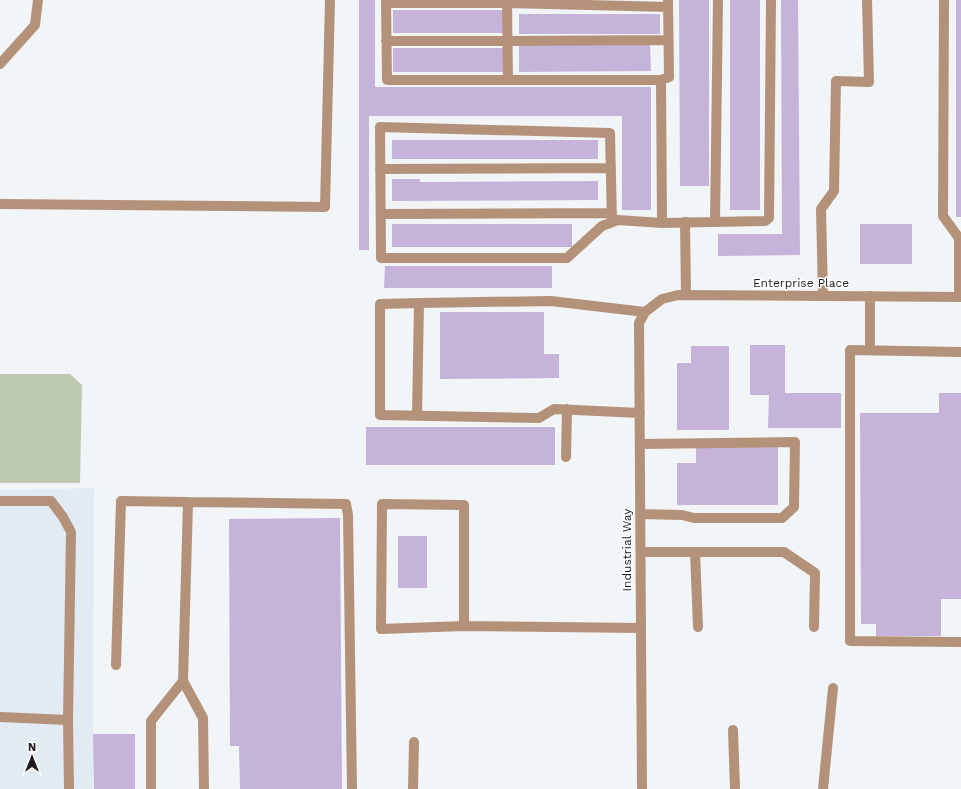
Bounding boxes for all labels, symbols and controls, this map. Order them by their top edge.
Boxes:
street label: Enterprise Place [753,276,849,290]
street label: Industrial Way [620,508,634,591]
north arrow [12,737,52,777]
text: N [28,741,36,754]

